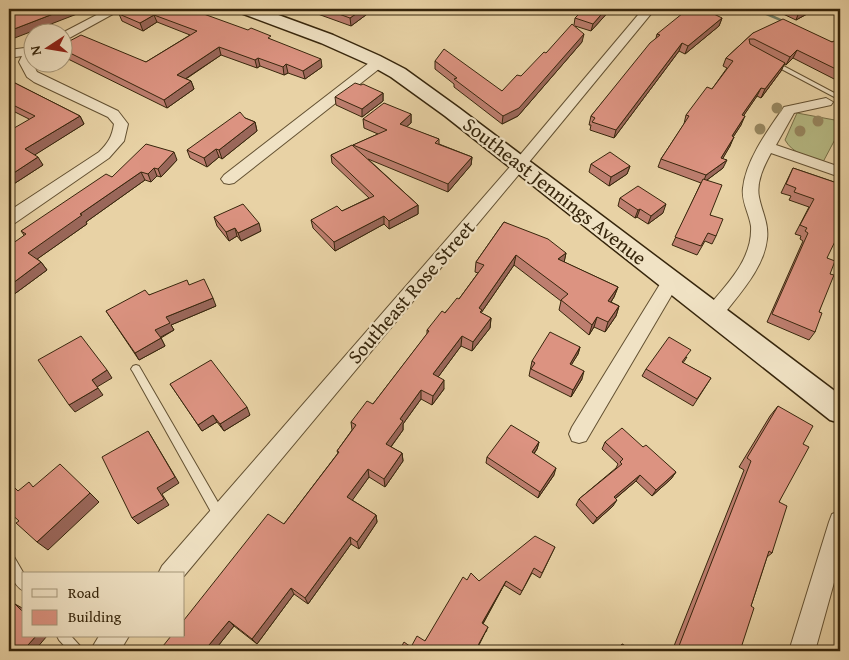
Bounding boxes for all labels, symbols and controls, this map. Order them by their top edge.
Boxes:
north arrow [22,22,72,72]
text: N [24,43,46,57]
street label: Southeast Jennings Avenue [457,110,653,272]
street label: Southeast Rose Street [340,214,481,370]
legend [22,572,185,638]
text: Road [68,582,99,603]
text: Building [68,606,122,627]

